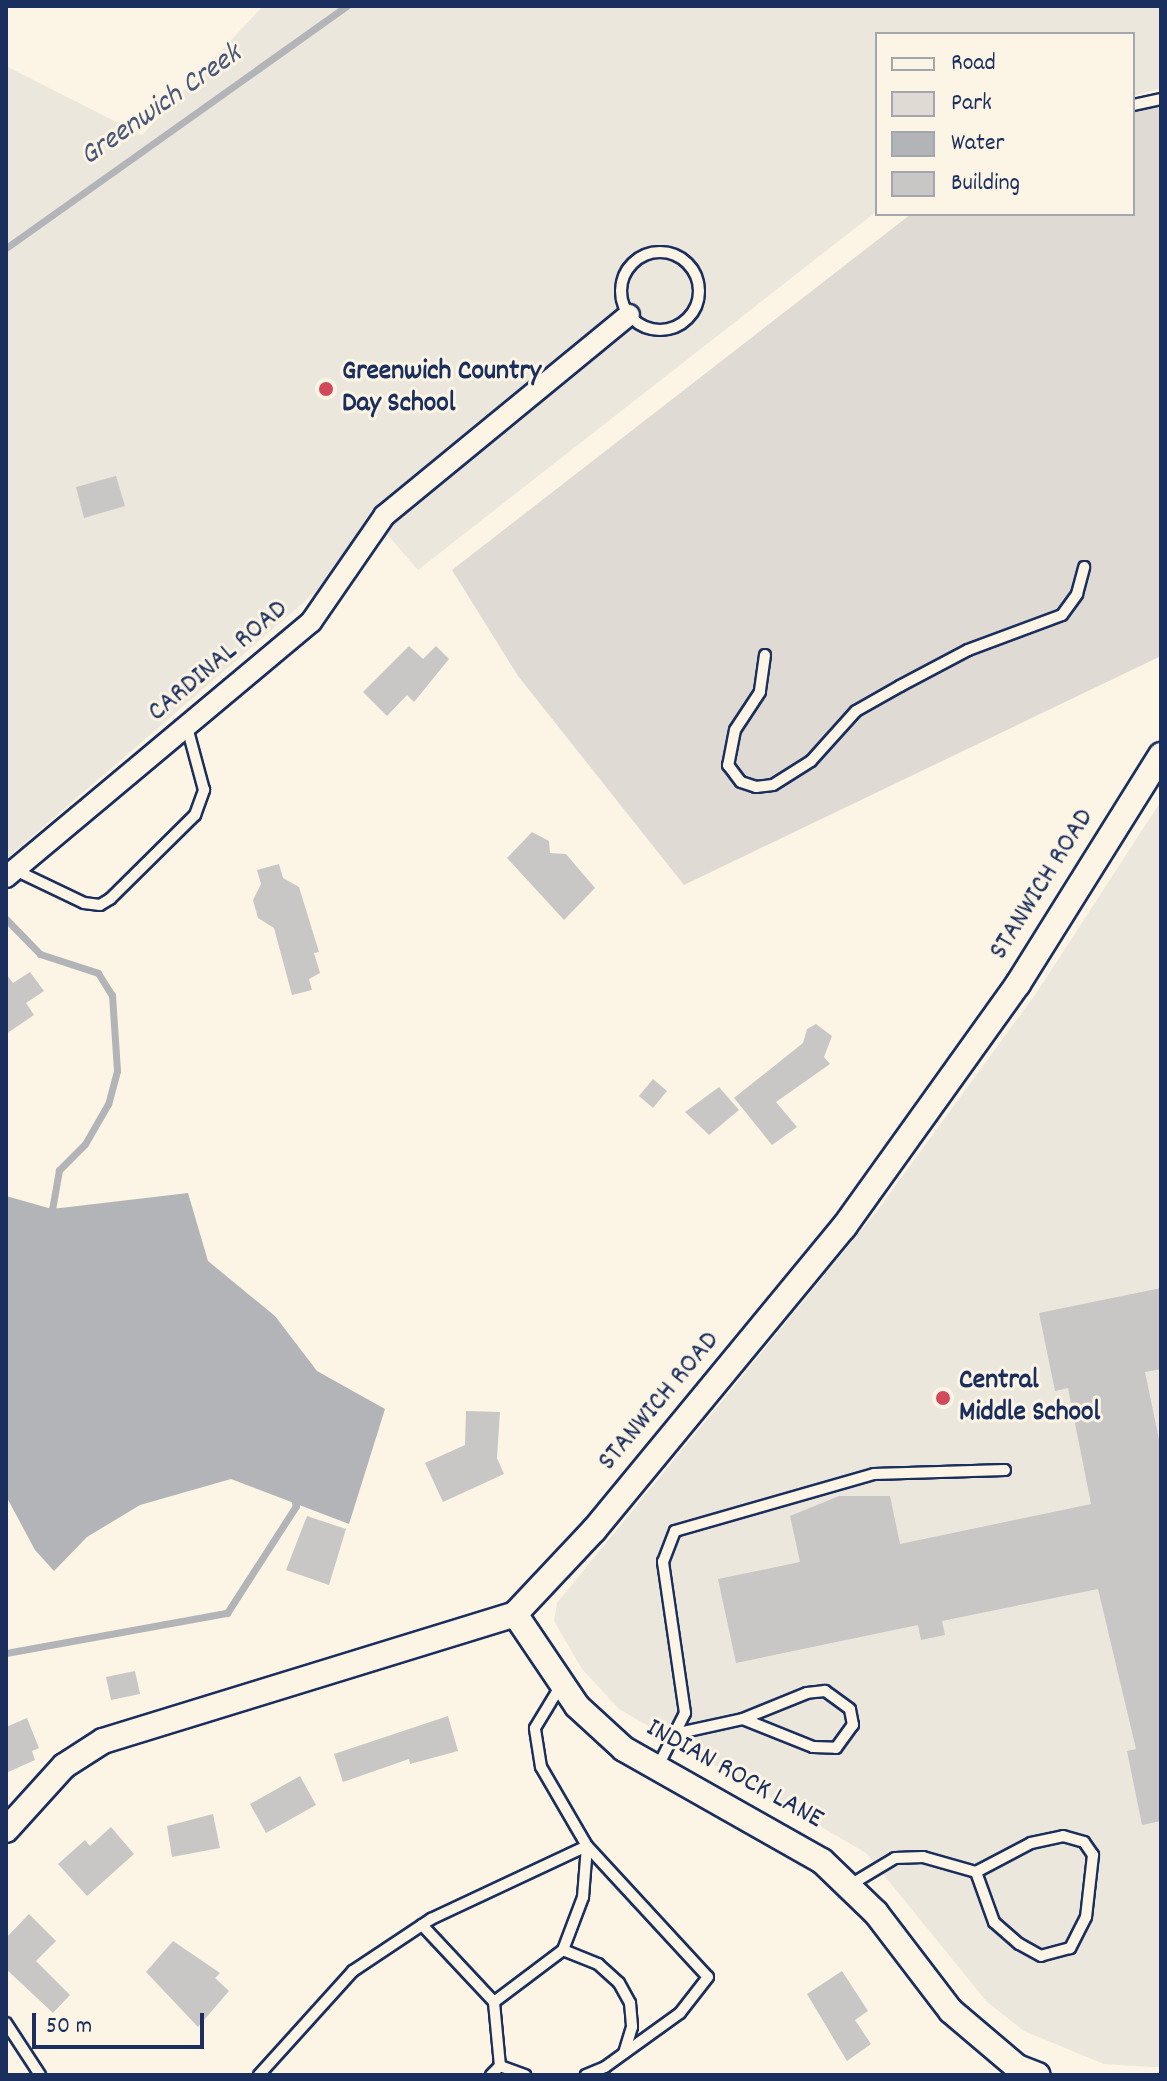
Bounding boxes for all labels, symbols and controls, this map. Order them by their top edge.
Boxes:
legend [875,32,1135,216]
water label: Greenwich Creek [74,38,250,176]
text: Road [951,47,996,81]
text: Park [951,87,992,121]
text: Water [951,127,1004,161]
text: Building [951,167,1020,201]
place label: Greenwich Country Day School [342,356,541,422]
marker: Greenwich Country Day School [317,380,335,398]
street label: CARDINAL ROAD [142,594,296,730]
street label: STANWICH ROAD [983,803,1103,967]
street label: STANWICH ROAD [592,1326,728,1478]
place label: Central Middle School [959,1365,1100,1431]
marker: Central Middle School [934,1389,952,1407]
street label: INDIAN ROCK LANE [640,1712,828,1838]
scale bar [36,1997,208,2047]
text: 50 m [46,2010,92,2044]

